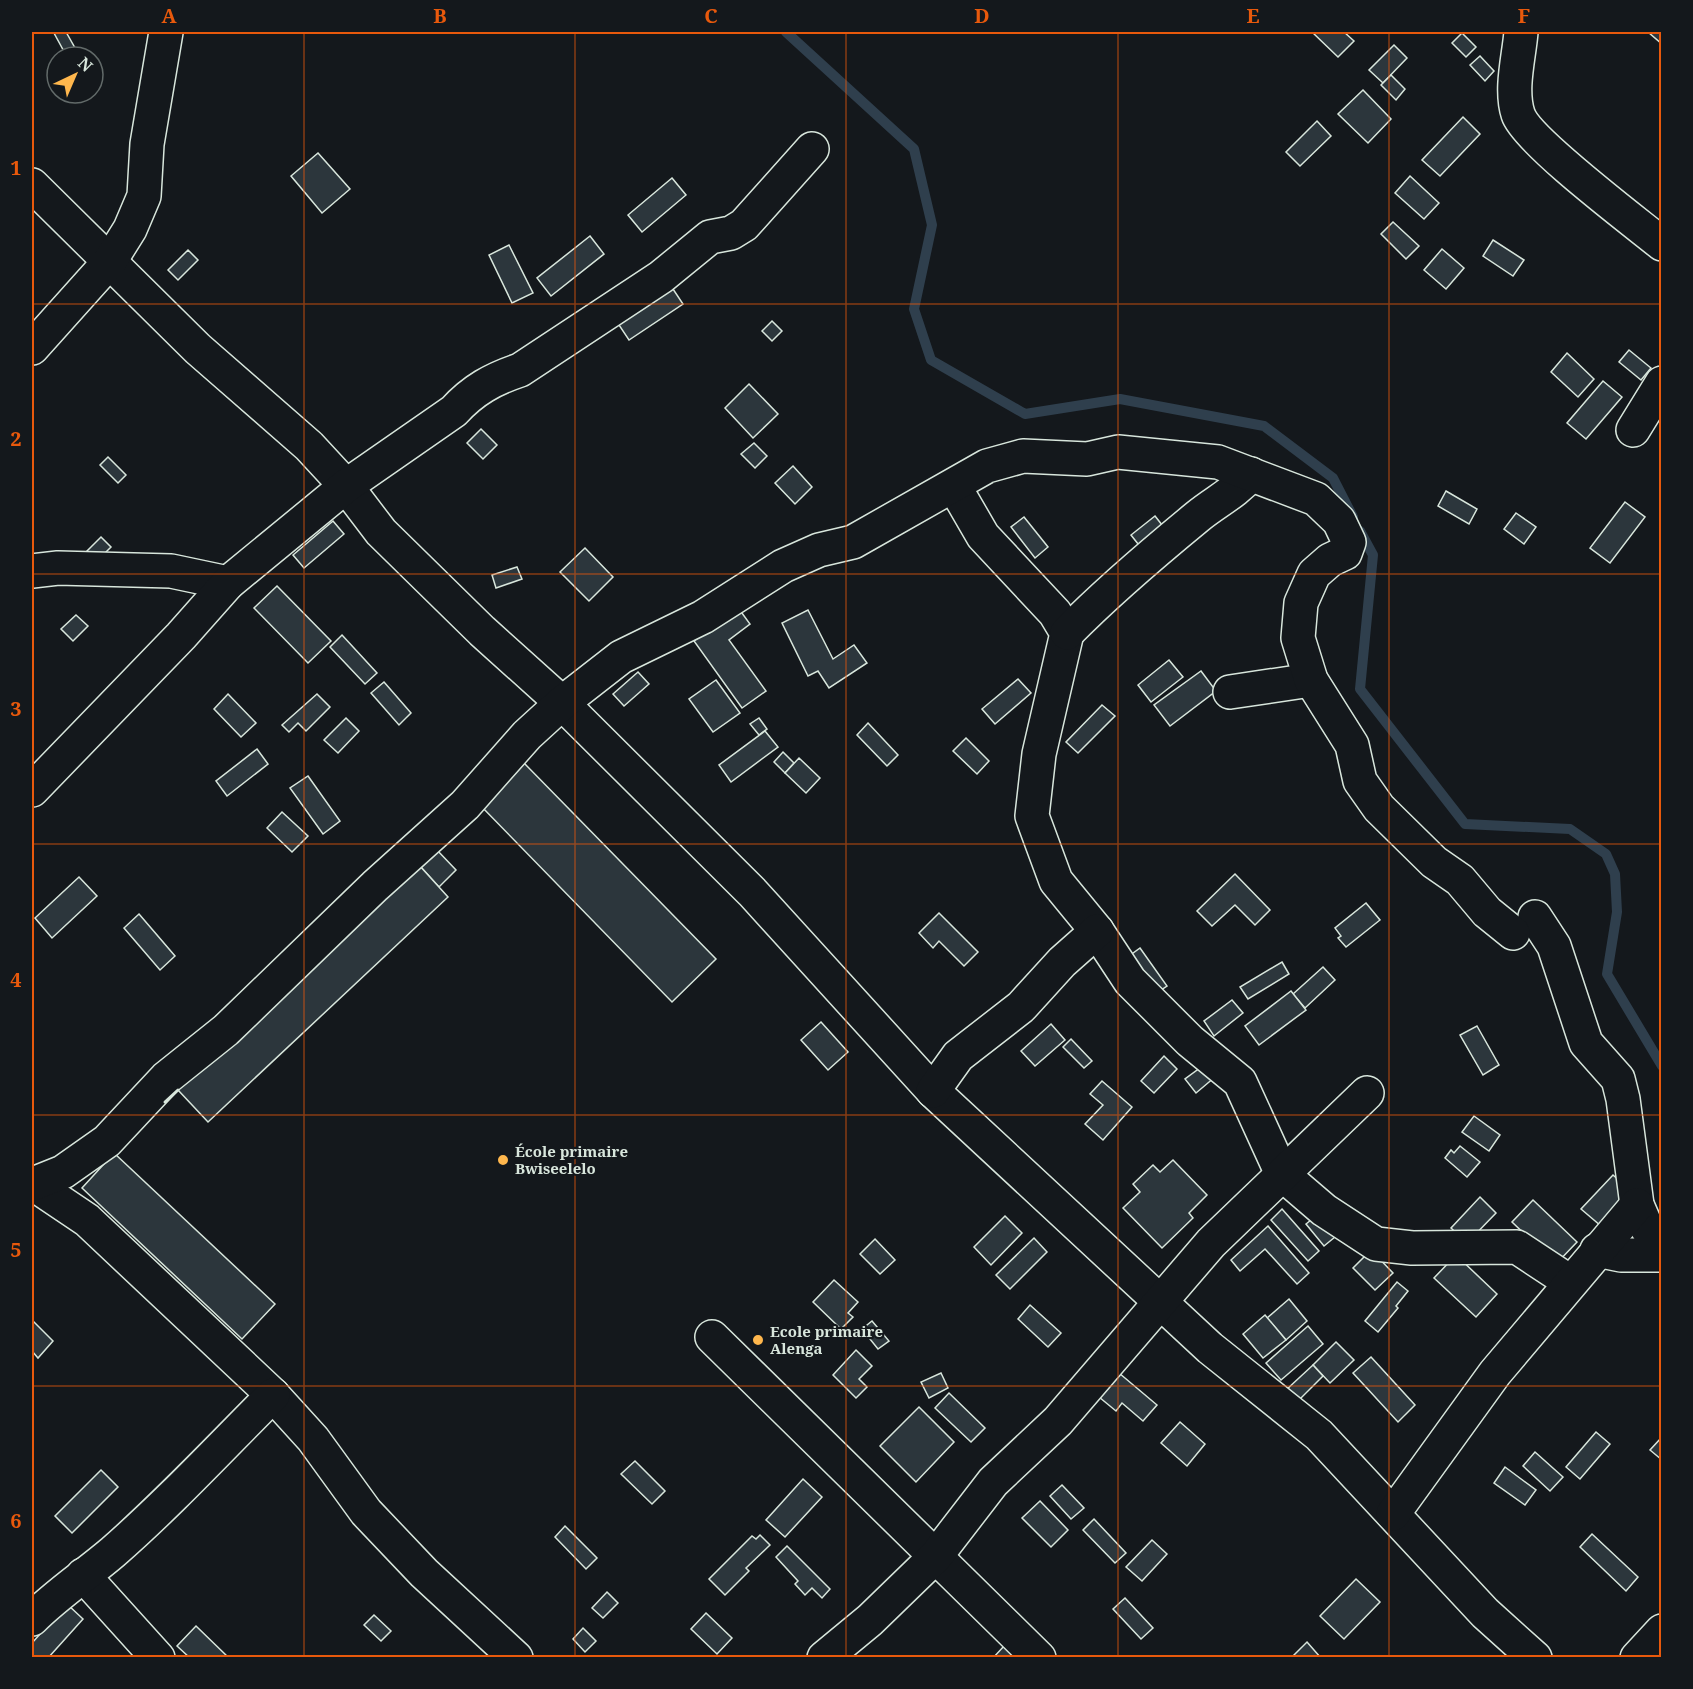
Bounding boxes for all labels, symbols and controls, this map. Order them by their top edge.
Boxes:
text: A [161,2,177,29]
text: B [433,2,447,29]
text: C [704,2,718,29]
text: D [974,2,990,29]
text: E [1246,2,1260,29]
text: F [1518,2,1530,29]
north arrow [45,45,105,105]
text: N [73,52,98,77]
text: 1 [10,154,22,181]
text: 2 [10,425,22,452]
text: 3 [10,695,22,722]
text: 4 [10,966,22,993]
place label: École primaire Bwiseelelo [515,1141,628,1178]
marker: École primaire Bwiseelelo [496,1153,510,1167]
text: 5 [10,1236,22,1263]
place label: Ecole primaire Alenga [770,1321,883,1358]
marker: Ecole primaire Alenga [751,1333,765,1347]
text: 6 [10,1507,22,1534]

